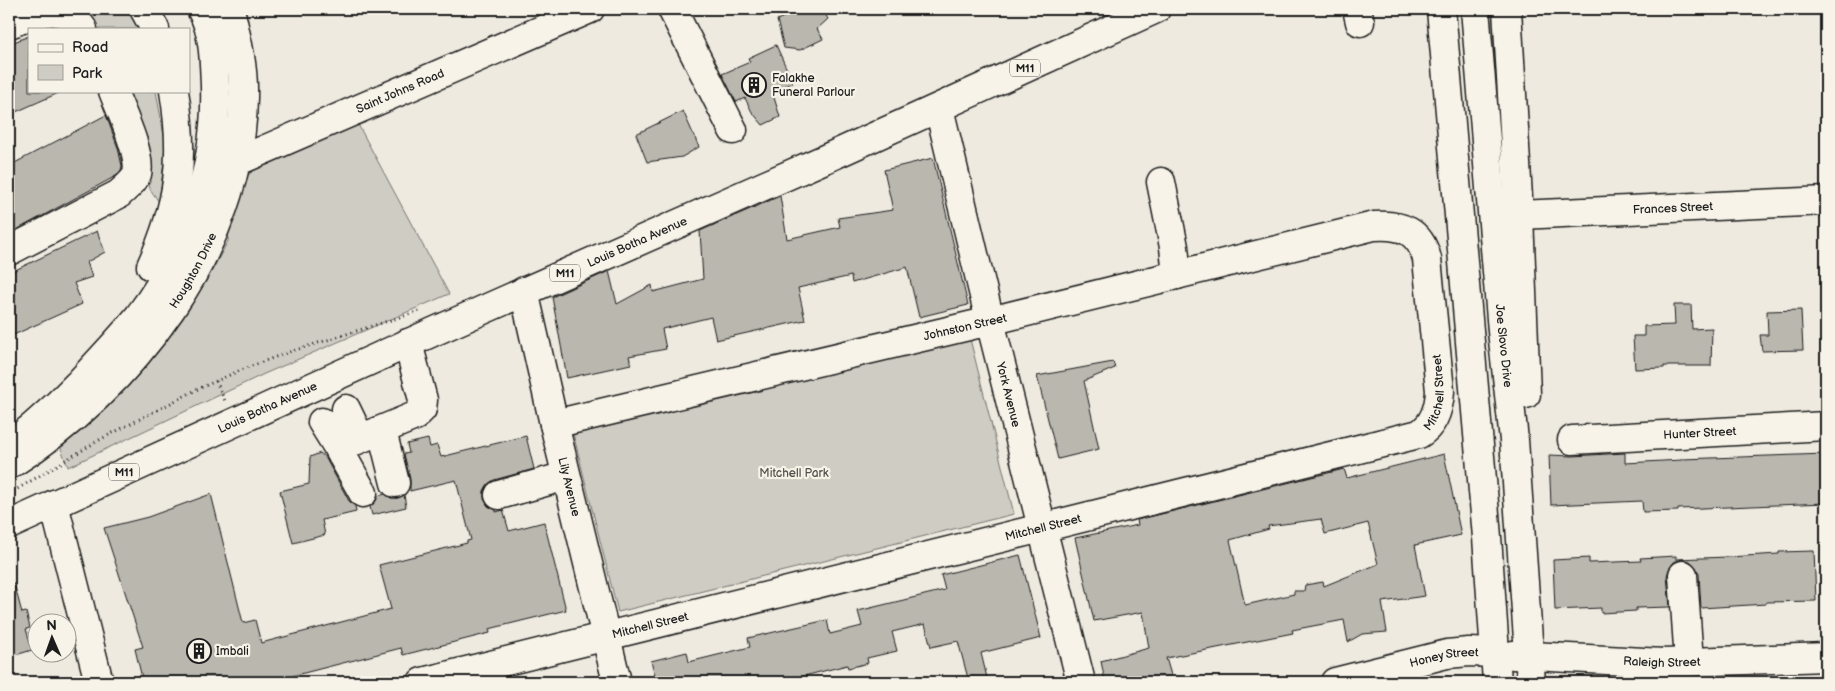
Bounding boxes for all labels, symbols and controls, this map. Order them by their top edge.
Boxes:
legend [28,28,190,92]
text: Road [72,38,108,57]
road number: M11 [1010,59,1040,76]
text: Park [72,64,103,83]
street label: Saint Johns Road [354,66,447,117]
place label: Falakhe Funeral Parlour [772,71,856,100]
building icon: Falakhe Funeral Parlour [741,72,767,98]
street label: Frances Street [1632,199,1714,218]
street label: Louis Botha Avenue [585,214,690,271]
street label: Houghton Drive [167,231,220,311]
road number: M11 [550,264,580,282]
street label: Joe Slovo Drive [1492,304,1515,388]
street label: Johnston Street [922,311,1009,344]
street label: Mitchell Street [1421,353,1448,434]
street label: York Avenue [992,360,1024,429]
street label: Louis Botha Avenue [216,379,320,437]
street label: Hunter Street [1663,424,1737,443]
street label: Lily Avenue [554,456,583,518]
road number: M11 [109,464,139,481]
park label: Mitchell Park [759,466,829,481]
street label: Mitchell Street [1004,511,1083,545]
street label: Mitchell Street [610,609,690,642]
north arrow [28,614,78,664]
text: N [46,617,57,634]
building icon: Imbali [186,638,212,664]
place label: Imbali [216,644,249,659]
street label: Honey Street [1408,645,1479,671]
street label: Raleigh Street [1623,654,1701,671]

